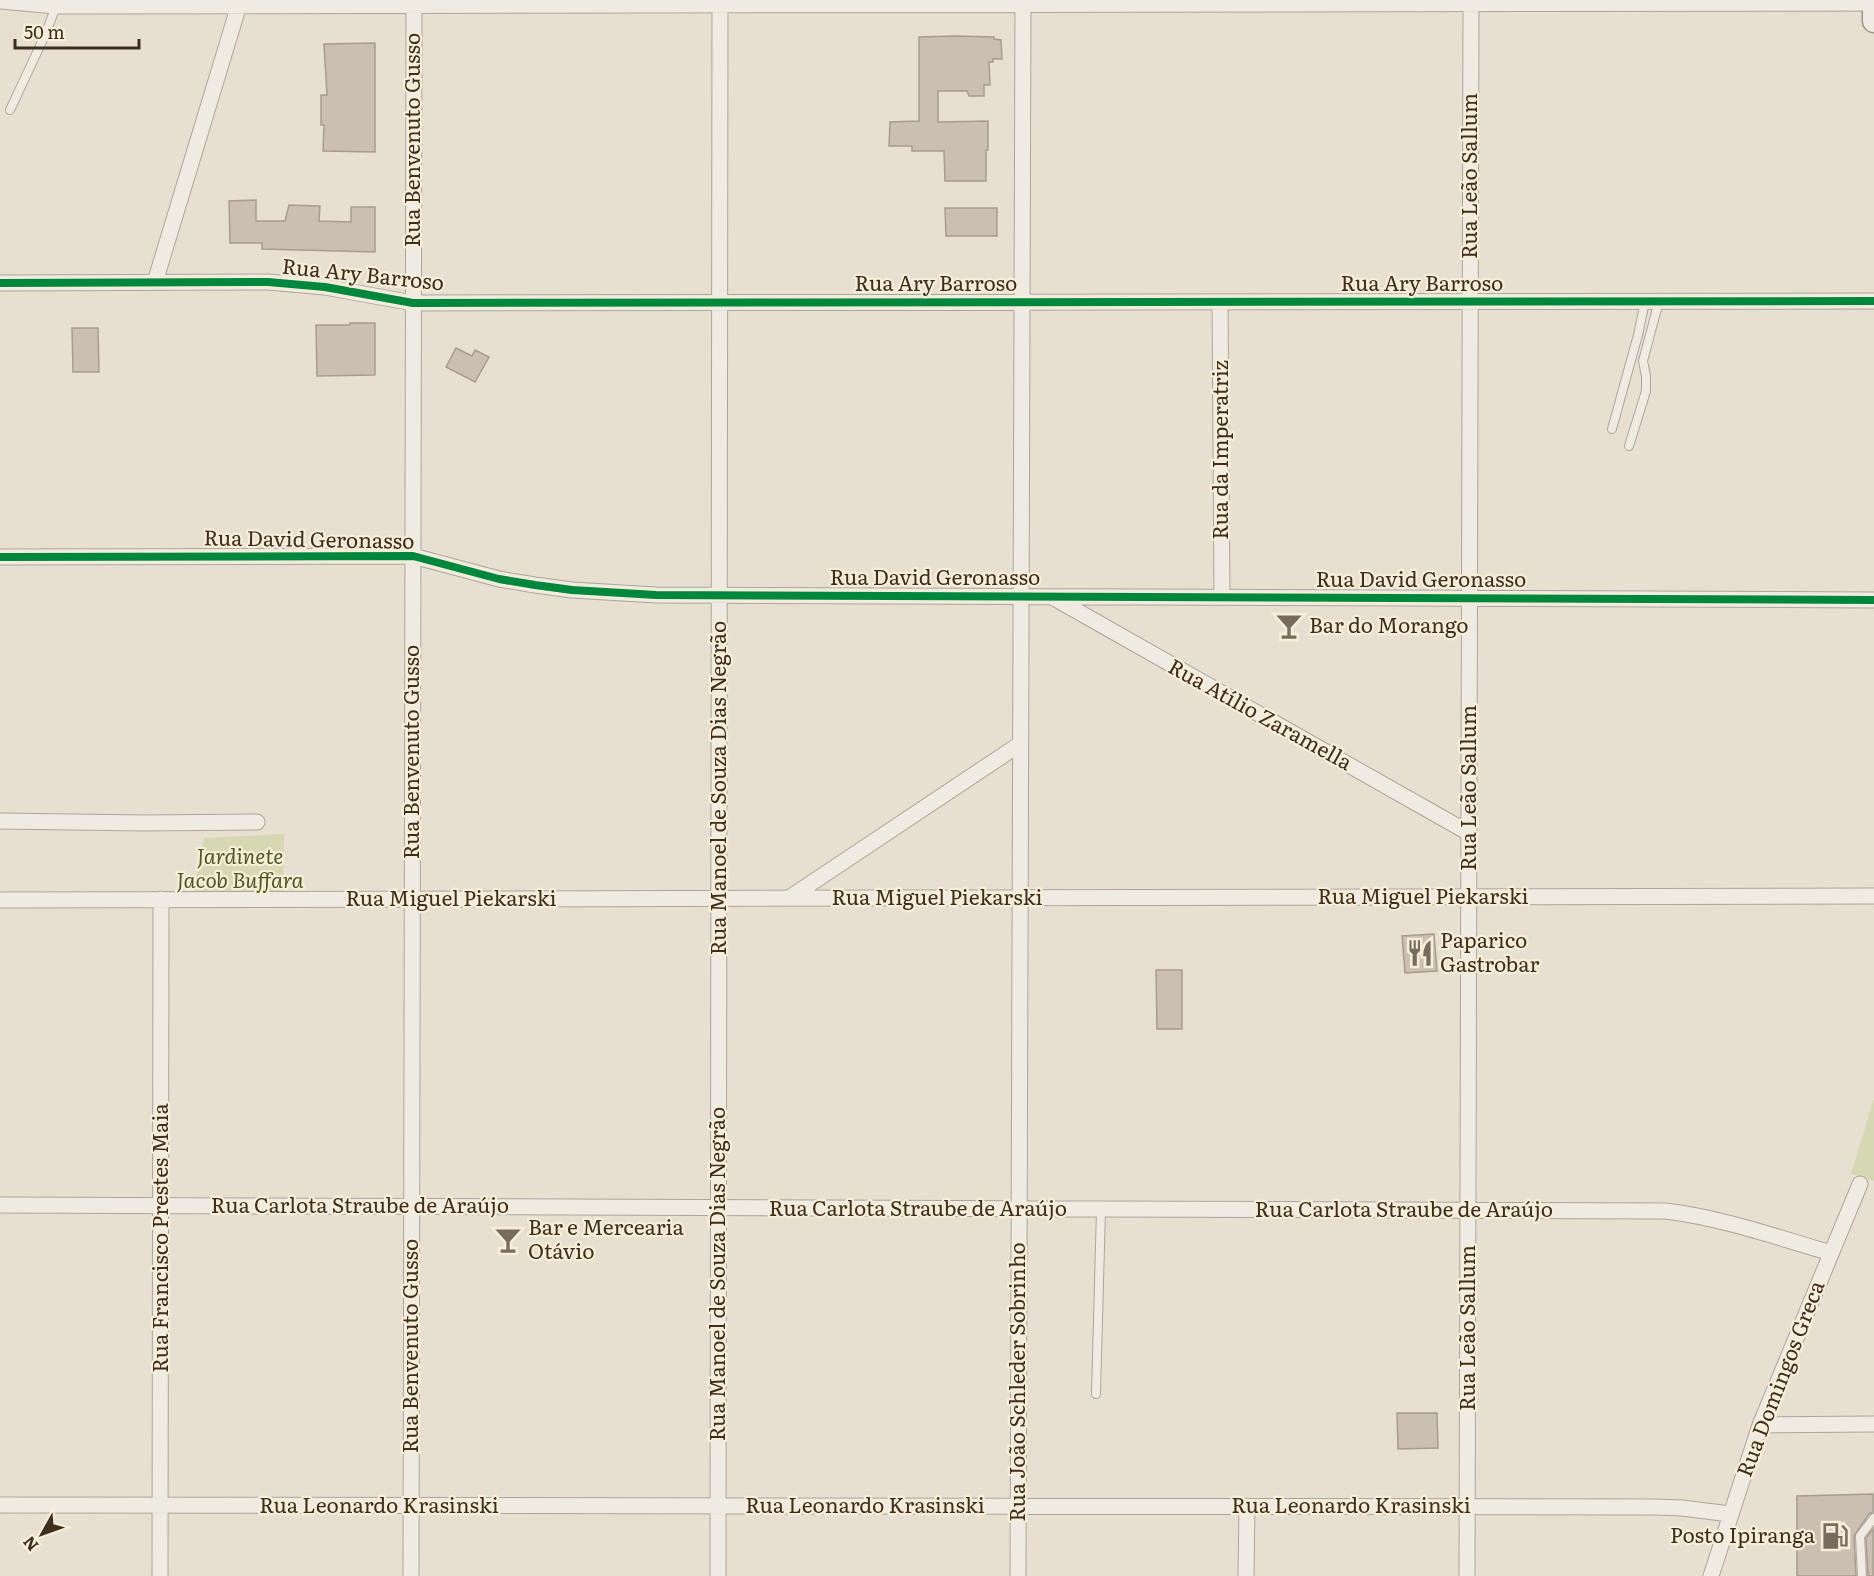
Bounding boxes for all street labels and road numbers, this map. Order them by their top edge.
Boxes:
street label: Rua Benvenuto Gusso [395,33,426,247]
street label: Rua Leão Sallum [1452,93,1483,259]
street label: Rua Ary Barroso [281,249,446,296]
street label: Rua Ary Barroso [855,266,1017,297]
street label: Rua Ary Barroso [1341,266,1503,297]
street label: Rua da Imperatriz [1203,360,1234,540]
street label: Rua David Geronasso [203,520,415,555]
street label: Rua David Geronasso [830,560,1040,591]
street label: Rua David Geronasso [1316,562,1526,593]
street label: Rua Manoel de Souza Dias Negrão [701,621,732,955]
street label: Rua Benvenuto Gusso [394,645,425,859]
street label: Rua Atílio Zaramella [1164,649,1359,777]
street label: Rua Leão Sallum [1451,705,1482,871]
street label: Rua Miguel Piekarski [1317,879,1529,910]
street label: Rua Miguel Piekarski [831,880,1043,911]
street label: Rua Miguel Piekarski [345,881,557,912]
street label: Rua Francisco Prestes Maia [143,1103,174,1373]
street label: Rua Manoel de Souza Dias Negrão [700,1107,731,1441]
street label: Rua Carlota Straube de Araújo [211,1188,509,1219]
street label: Rua Carlota Straube de Araújo [769,1191,1067,1222]
street label: Rua Carlota Straube de Araújo [1255,1192,1553,1223]
street label: Rua Benvenuto Gusso [393,1239,424,1453]
street label: Rua João Schleder Sobrinho [1000,1242,1031,1522]
street label: Rua Leão Sallum [1450,1245,1481,1411]
street label: Rua Domingos Greca [1727,1275,1831,1481]
street label: Rua Leonardo Krasinski [259,1488,499,1519]
street label: Rua Leonardo Krasinski [745,1488,985,1519]
street label: Rua Leonardo Krasinski [1231,1488,1471,1519]

